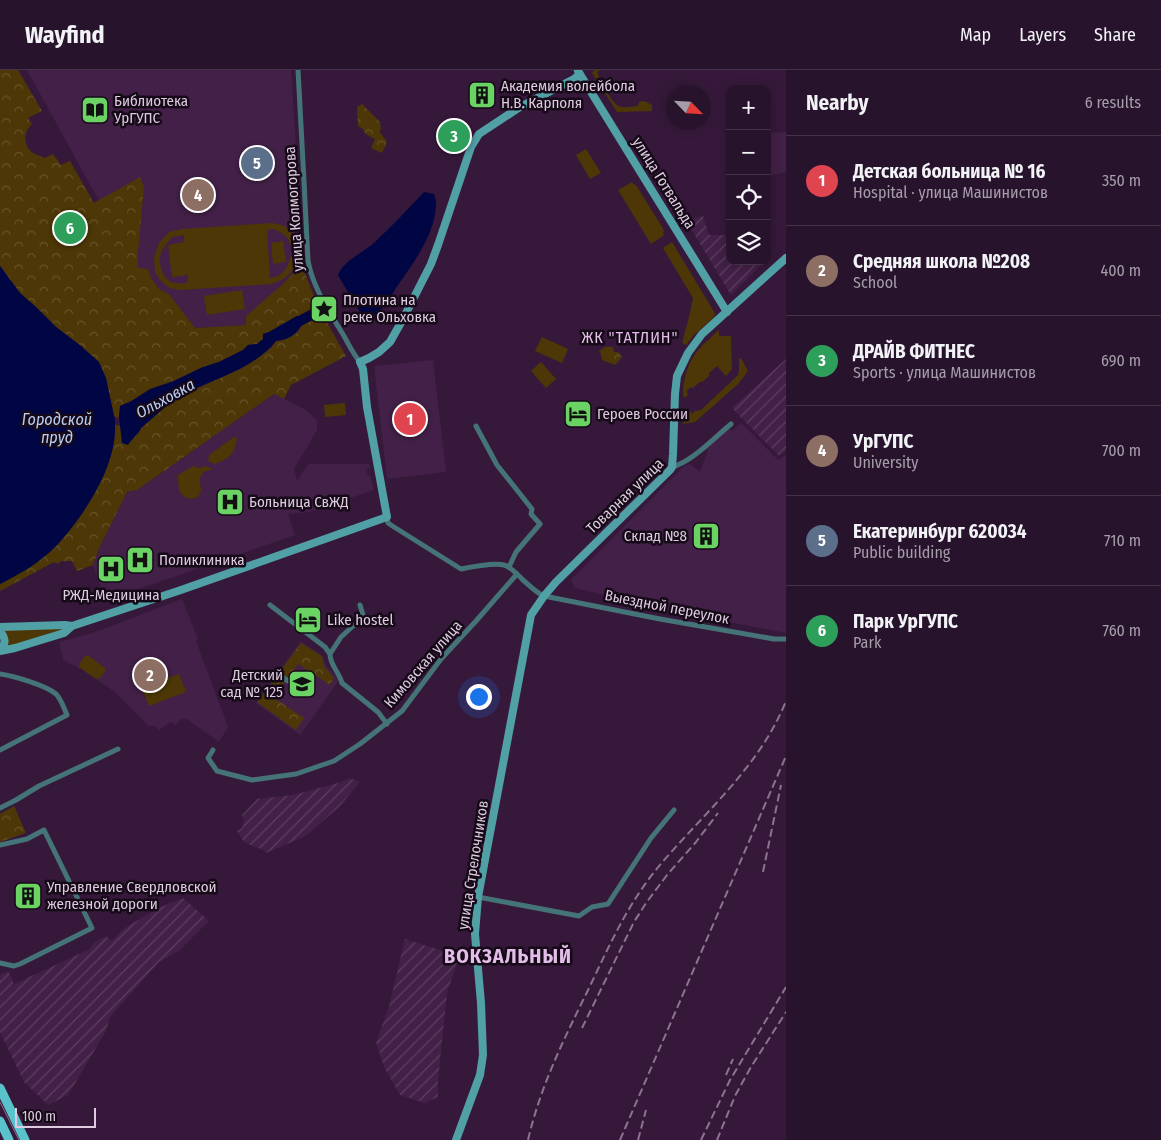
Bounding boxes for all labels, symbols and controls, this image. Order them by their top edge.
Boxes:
text: Wayfind [25,21,105,49]
text: Map [960,24,991,46]
text: Layers [1019,24,1066,46]
text: Share [1094,24,1136,46]
place label: Академия волейбола Н.В. Карполя [501,77,635,112]
building icon: Академия волейбола Н.В. Карполя [467,80,497,110]
north arrow [666,85,711,130]
map controls [726,85,771,265]
button: + [726,85,771,130]
text: Nearby [806,90,868,116]
place label: Библиотека УрГУПС [113,92,188,127]
text: 6 results [1085,93,1141,112]
library icon: Библиотека УрГУПС [80,95,110,125]
pin: 3 [438,117,470,155]
button: − [726,130,771,175]
street label: улица Готвальда [629,134,699,232]
pin: 5 [241,144,273,182]
street label: улица Колмогорова [281,146,307,272]
text: Детская больница № 16 [853,160,1045,183]
text: 1 [819,171,825,190]
text: 350 m [1102,171,1141,190]
button: locate [726,175,771,220]
pin: 4 [182,176,214,214]
text: Hospital · улица Машинистов [853,183,1048,202]
pin: 6 [54,209,86,247]
button: layers [726,220,771,265]
text: Средняя школа №208 [853,250,1030,273]
text: 2 [818,261,826,280]
text: 400 m [1101,261,1141,280]
text: School [853,273,897,292]
place label: Плотина на реке Ольховка [343,291,436,326]
place icon: Плотина на реке Ольховка [309,294,339,324]
district label: ЖК "ТАТЛИН" [581,328,679,347]
text: ДРАЙВ ФИТНЕС [853,340,975,363]
text: 3 [818,351,826,370]
text: 690 m [1101,351,1141,370]
text: Sports · улица Машинистов [853,363,1036,382]
water label: Ольховка [133,375,198,422]
hotel icon: Героев России [563,399,593,429]
pin: 1 [394,400,426,438]
place label: Героев России [597,405,688,423]
water label: Городской пруд [22,410,92,447]
text: УрГУПС [853,430,913,453]
text: 4 [818,441,826,460]
text: 700 m [1102,441,1141,460]
text: University [853,453,918,472]
street label: Товарная улица [583,455,667,537]
hospital icon: Больница СвЖД [215,487,245,517]
place label: Больница СвЖД [249,493,349,511]
text: Екатеринбург 620034 [853,520,1026,543]
building icon: Склад №8 [691,521,721,551]
place label: Склад №8 [624,527,687,545]
text: 5 [818,531,826,550]
text: 710 m [1104,531,1141,550]
text: Public building [853,543,950,562]
hospital icon: Поликлиника [125,545,155,575]
place label: Поликлиника [159,551,245,569]
hospital icon: РЖД-Медицина [96,554,126,584]
place label: РЖД-Медицина [62,586,160,604]
street label: Выездной переулок [603,586,731,628]
hotel icon: Like hostel [293,605,323,635]
text: Парк УрГУПС [853,610,958,633]
place label: Like hostel [327,611,394,629]
street label: Кимовская улица [380,617,466,711]
text: 6 [818,621,826,640]
text: 760 m [1103,621,1141,640]
text: Park [853,633,881,652]
pin: 2 [134,656,166,694]
place label: Детский сад № 125 [220,666,283,701]
school or university icon: Детский сад № 125 [287,669,317,699]
your location [466,684,492,710]
street label: улица Стрелочников [454,799,492,931]
place label: Управление Свердловской железной дороги [46,878,217,913]
building icon: Управление Свердловской железной дороги [13,881,43,911]
district label: ВОКЗАЛЬНЫЙ [444,944,572,968]
scale bar [15,1105,96,1128]
text: 100 m [22,1108,56,1125]

